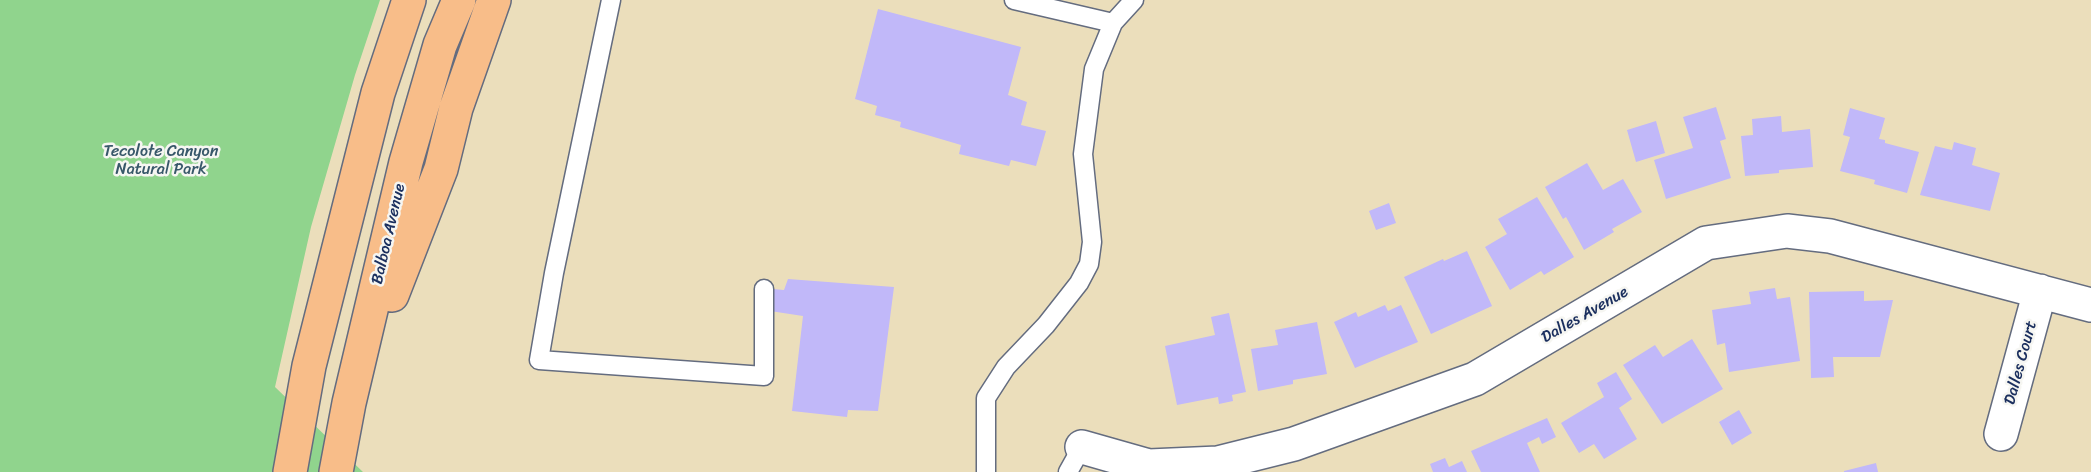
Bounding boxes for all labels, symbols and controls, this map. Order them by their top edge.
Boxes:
park label: Tecolote Canyon Natural Park [104,142,218,180]
street label: Balboa Avenue [368,182,410,286]
street label: Dalles Avenue [1538,283,1632,347]
street label: Dalles Court [2001,319,2041,407]

